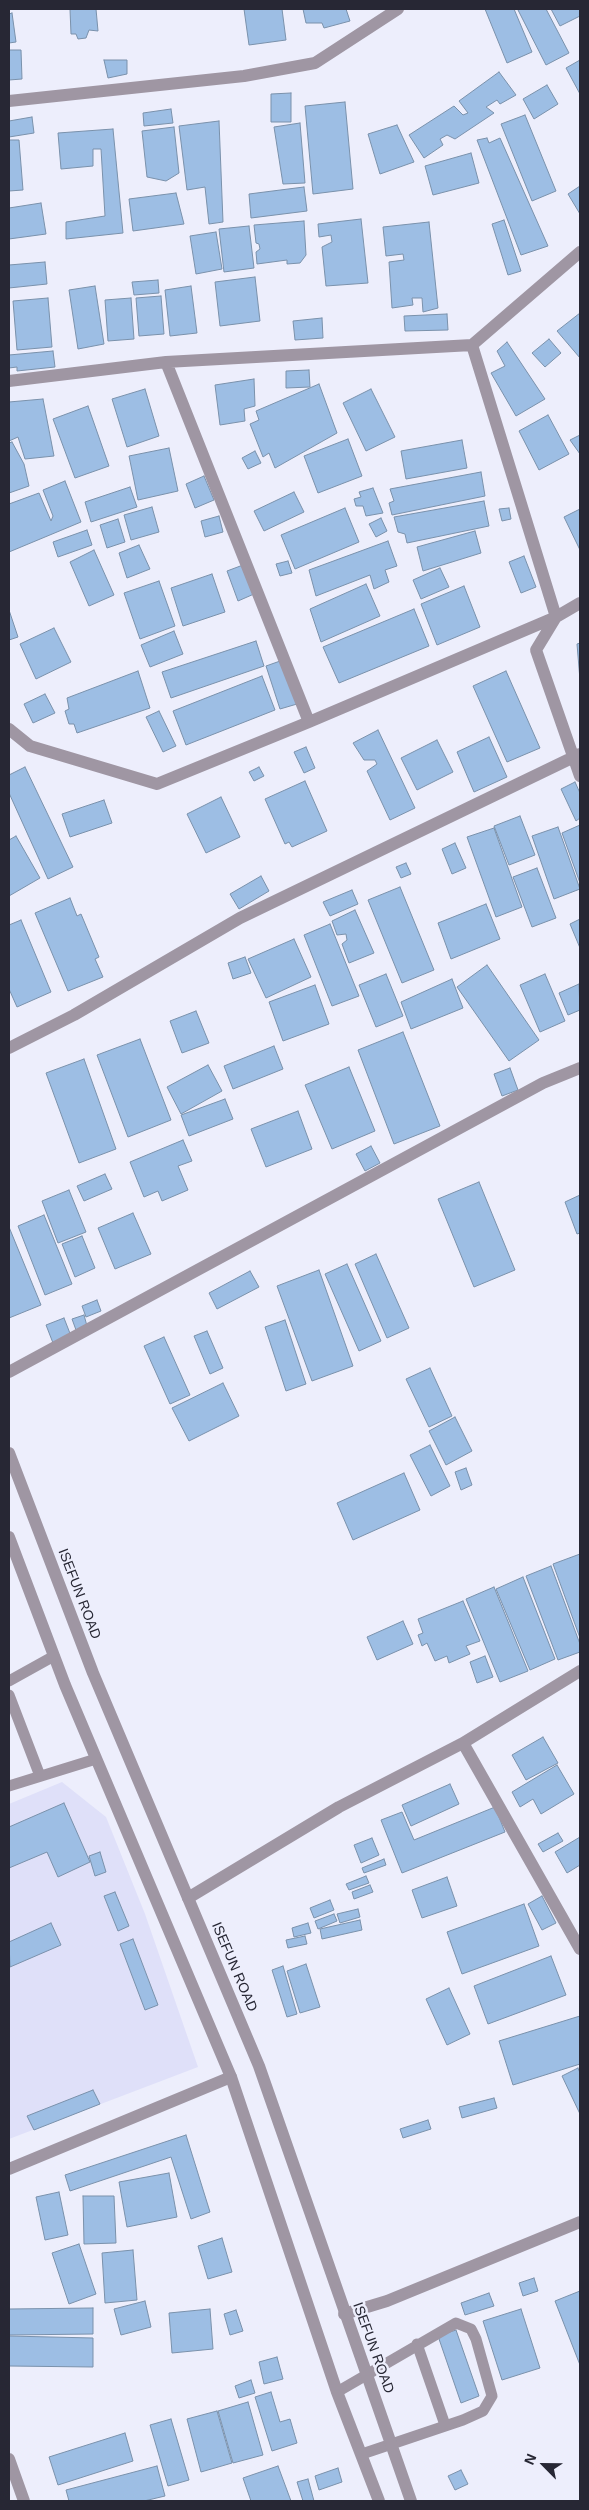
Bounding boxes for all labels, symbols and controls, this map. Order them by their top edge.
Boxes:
street label: ISEFUN ROAD [54,1546,104,1642]
street label: ISEFUN ROAD [208,1920,260,2014]
street label: ISEFUN ROAD [349,2300,397,2396]
north arrow [519,2440,569,2490]
text: N [521,2451,540,2467]

